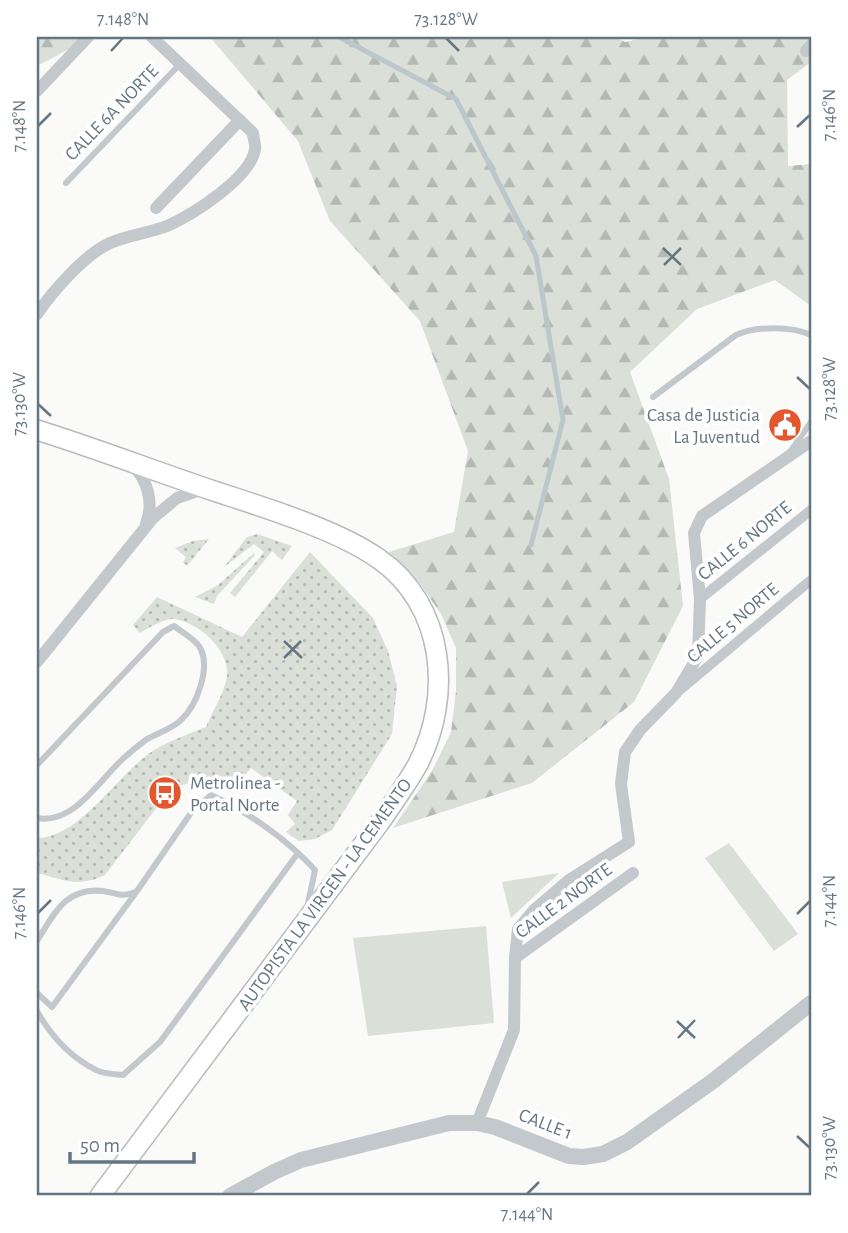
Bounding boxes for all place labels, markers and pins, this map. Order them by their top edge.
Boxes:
place label: Casa de Justicia La Juventud [647,406,760,447]
public building icon: Casa de Justicia La Juventud [766,406,804,444]
bus stop icon: Metrolinea - Portal Norte [146,774,184,812]
place label: Metrolinea - Portal Norte [190,774,281,815]

